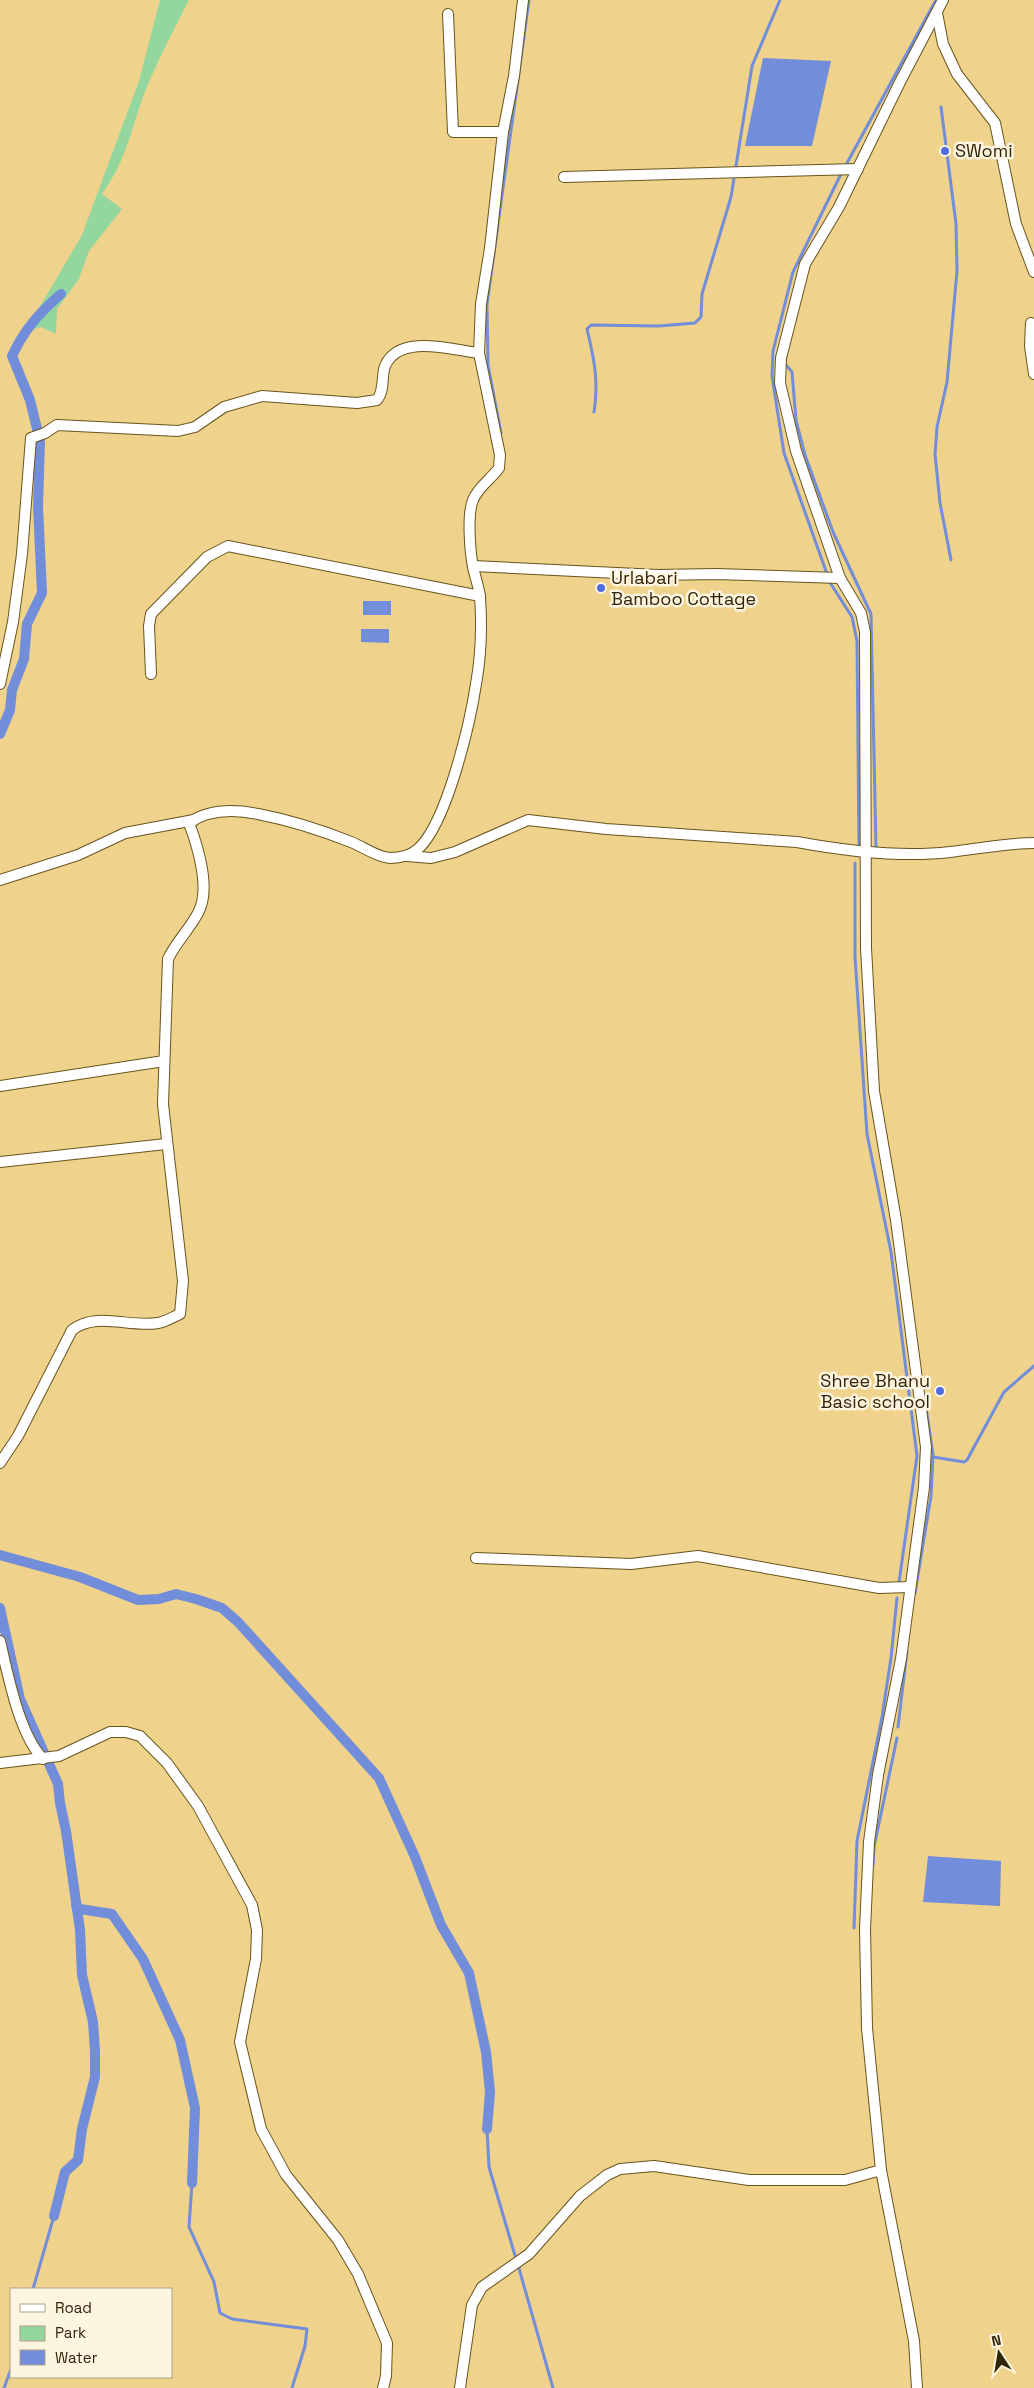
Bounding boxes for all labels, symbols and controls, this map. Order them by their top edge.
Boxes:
place label: SWomi [955,139,1013,162]
marker: SWomi [939,145,951,157]
place label: Urlabari Bamboo Cottage [611,566,756,610]
marker: Urlabari Bamboo Cottage [595,582,607,594]
place label: Shree Bhanu Basic school [820,1369,930,1413]
marker: Shree Bhanu Basic school [934,1385,946,1397]
legend [10,2288,172,2378]
text: Road [55,2298,92,2317]
text: Park [55,2323,86,2342]
north arrow [974,2328,1024,2378]
text: N [990,2331,1003,2350]
text: Water [55,2348,98,2367]

